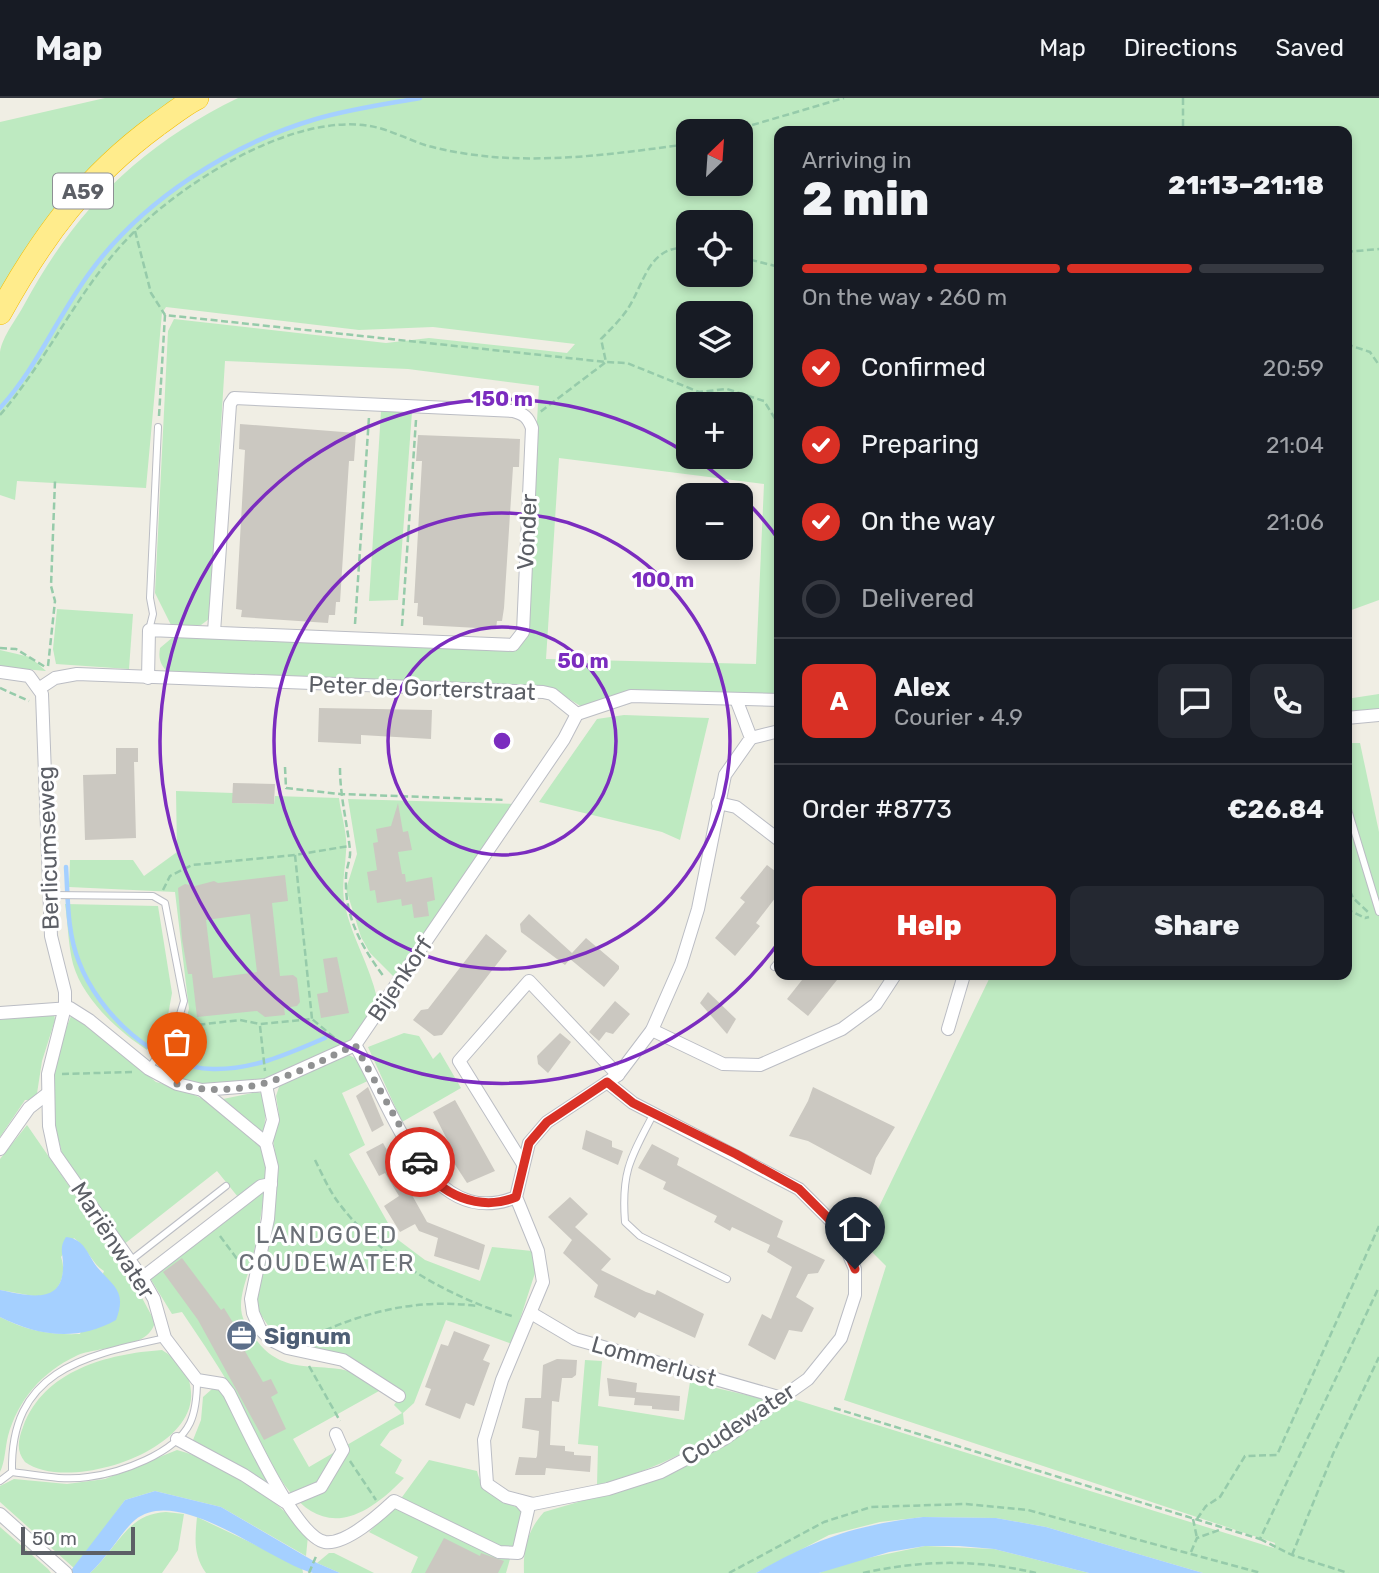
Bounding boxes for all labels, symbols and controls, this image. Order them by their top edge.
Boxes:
text: Map [35,29,103,68]
text: Map [1039,34,1086,62]
text: Directions [1124,34,1237,62]
text: Saved [1275,34,1344,62]
north arrow [676,119,752,196]
map controls [676,119,753,560]
text: Arriving in [802,146,912,174]
text: 21:13–21:18 [1168,170,1324,201]
text: 2 min [802,172,929,227]
road number: A59 [53,174,113,208]
button: locate [676,210,753,287]
text: On the way · 260 m [802,283,1007,311]
button: layers [676,301,753,378]
icon: check [802,349,840,387]
text: Confirmed [861,352,986,383]
text: 20:59 [1263,354,1324,382]
text: 150 m [471,386,533,411]
button: + [676,392,753,469]
icon: check [802,426,840,464]
text: Preparing [861,429,979,460]
text: 21:04 [1266,431,1324,459]
button: − [676,483,753,560]
street label: Vonder [511,493,543,571]
icon: check [802,503,840,541]
text: On the way [861,506,995,537]
text: 21:06 [1266,508,1324,536]
text: 100 m [632,567,694,592]
text: Delivered [861,583,974,614]
text: 50 m [557,648,609,673]
button: chat [1158,664,1232,738]
button: phone [1250,664,1324,738]
street label: Peter de Gorterstraat [308,670,536,706]
text: Alex [894,672,950,703]
text: A [830,686,848,717]
text: Courier · 4.9 [894,703,1023,731]
centre of rings [490,729,514,753]
street label: Berlicumseweg [31,765,65,931]
text: Order #8773 [802,794,952,825]
text: €26.84 [1227,794,1324,825]
button: Help [802,886,1056,966]
button: Share [1070,886,1324,966]
street label: Bijenkorf [362,931,438,1026]
pin [147,1012,207,1084]
icon: bag [158,1023,196,1061]
courier [385,1127,455,1197]
icon: car [401,1143,439,1181]
street label: Mariënwater [65,1177,161,1304]
pin [825,1197,885,1269]
icon: home [836,1208,874,1246]
district label: LANDGOED COUDEWATER [238,1221,416,1277]
office icon: Signum [224,1319,258,1353]
place label: Signum [264,1322,351,1350]
street label: Lommerlust [588,1330,720,1392]
street label: Coudewater [676,1377,800,1471]
scale bar [21,1524,135,1556]
text: 50 m [32,1527,77,1550]

